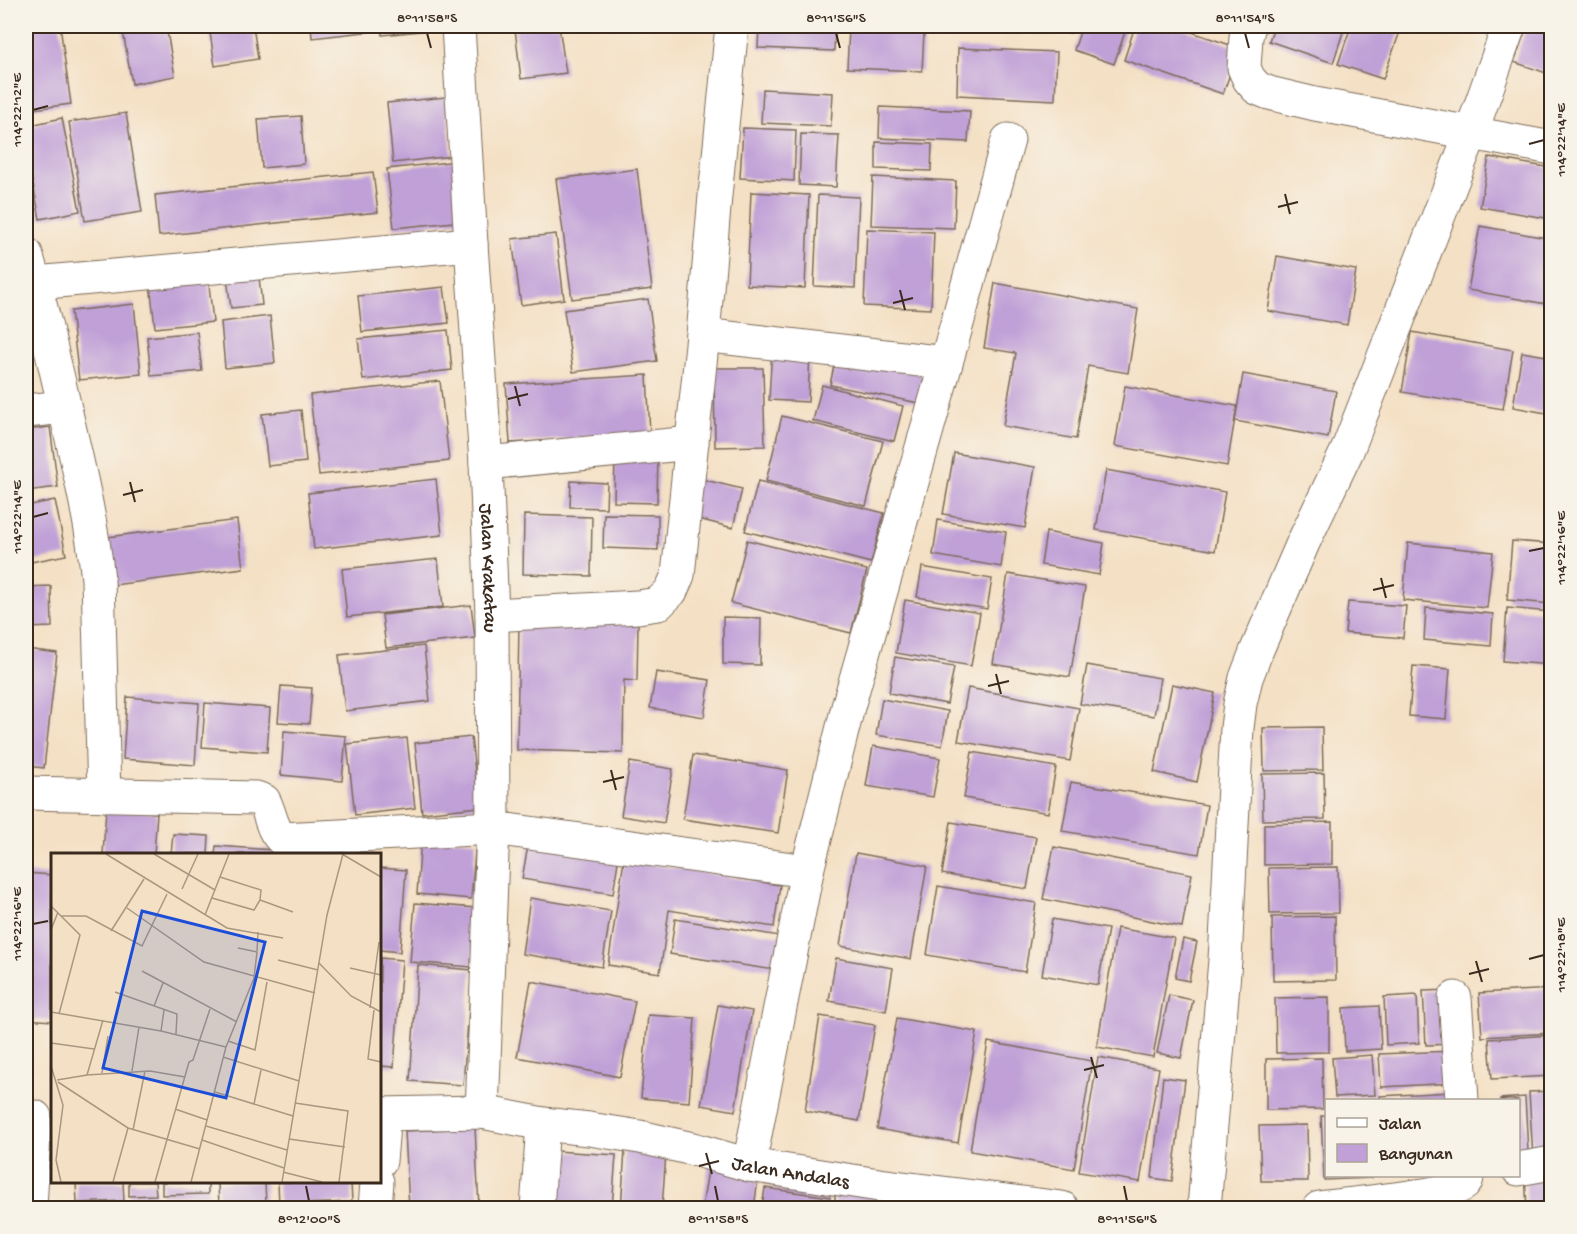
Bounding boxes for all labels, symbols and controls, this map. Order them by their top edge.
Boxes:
text: 8°11'58"S [397,10,457,28]
text: 8°11'56"S [806,10,866,28]
text: 8°11'54"S [1215,10,1275,28]
text: 114°22'12"E [9,73,27,148]
text: 114°22'14"E [1553,103,1571,178]
text: 114°22'14"E [9,480,27,555]
street label: Jalan Krakatau [473,503,500,633]
text: 114°22'16"E [1553,510,1571,586]
inset map [51,853,381,1183]
text: 114°22'16"E [9,886,27,962]
text: 114°22'18"E [1553,917,1571,993]
legend [1325,1099,1520,1177]
text: Jalan [1379,1115,1421,1136]
text: Bangunan [1378,1145,1453,1166]
street label: Jalan Andalas [729,1153,851,1195]
text: 8°12'00"S [278,1211,340,1229]
text: 8°11'58"S [688,1211,748,1229]
text: 8°11'56"S [1097,1211,1157,1229]

